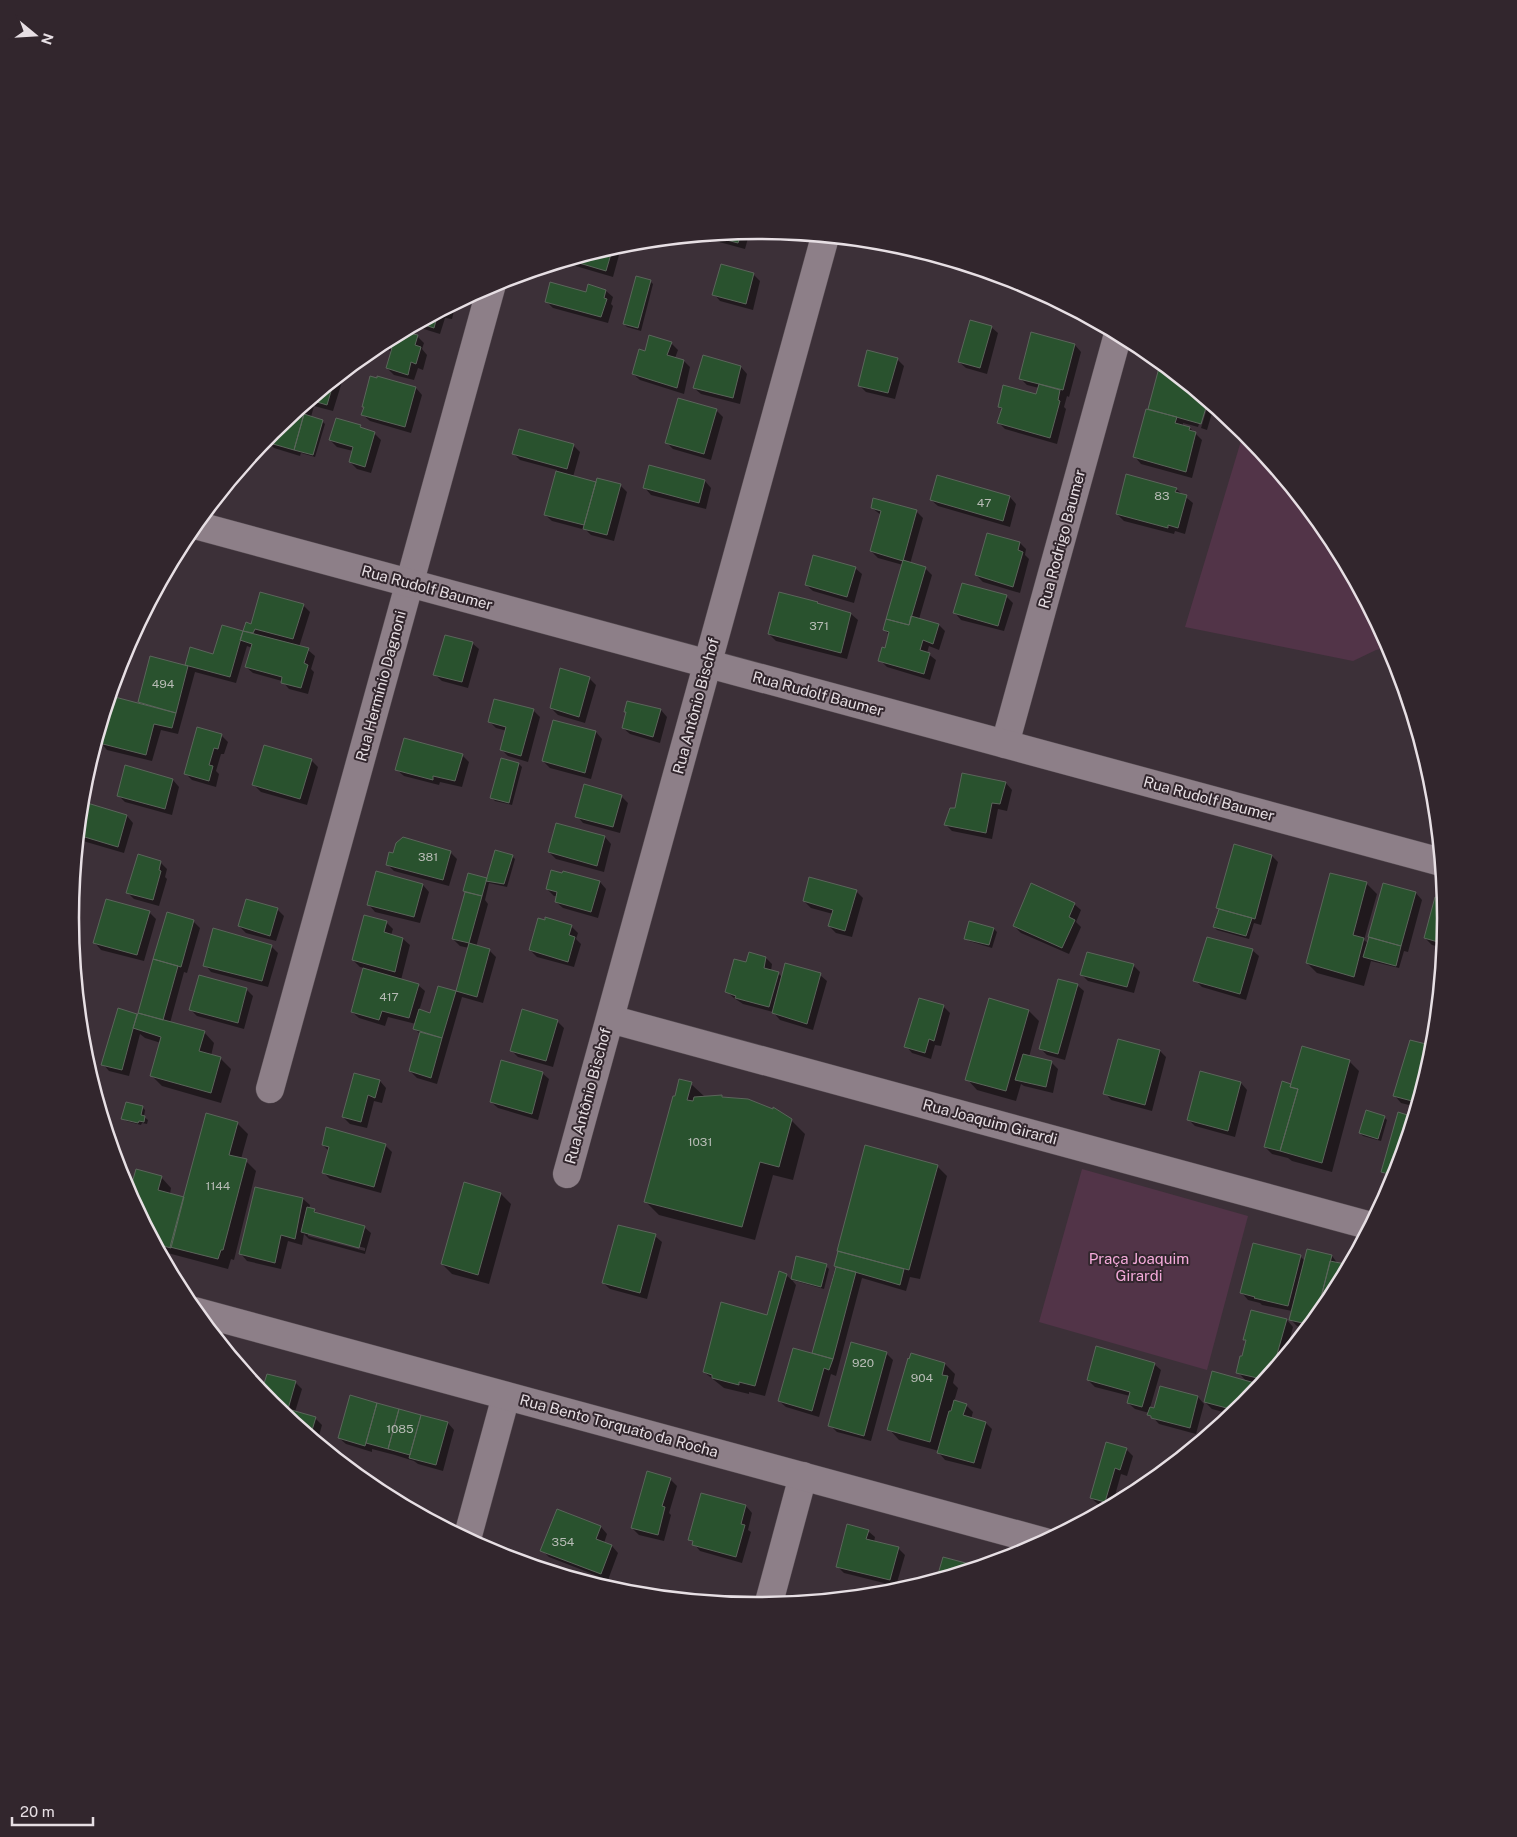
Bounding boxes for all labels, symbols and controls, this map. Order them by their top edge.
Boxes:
north arrow [10,10,60,60]
text: N [38,31,57,47]
street label: Rua Rodrigo Baumer [1035,467,1088,610]
house number: 83 [1154,489,1170,503]
house number: 47 [977,496,991,510]
street label: Rua Rudolf Baumer [360,562,495,613]
street label: Rua Hermínio Dagnoni [352,609,409,763]
house number: 371 [809,619,829,633]
street label: Rua Antônio Bischof [669,636,722,776]
street label: Rua Rudolf Baumer [751,668,886,719]
house number: 494 [152,677,175,691]
street label: Rua Rudolf Baumer [1142,773,1277,824]
house number: 381 [418,850,438,864]
house number: 417 [379,990,399,1004]
street label: Rua Antônio Bischof [561,1026,614,1166]
street label: Rua Joaquim Girardi [921,1095,1059,1148]
house number: 1031 [688,1135,712,1149]
house number: 1144 [206,1179,231,1193]
park label: Praça Joaquim Girardi [1089,1250,1189,1284]
house number: 920 [852,1356,874,1370]
house number: 904 [911,1371,934,1385]
street label: Rua Bento Torquato da Rocha [518,1391,720,1460]
house number: 1085 [386,1422,414,1436]
house number: 354 [552,1535,575,1549]
scale bar [12,1794,94,1826]
text: 20 m [20,1803,55,1820]

